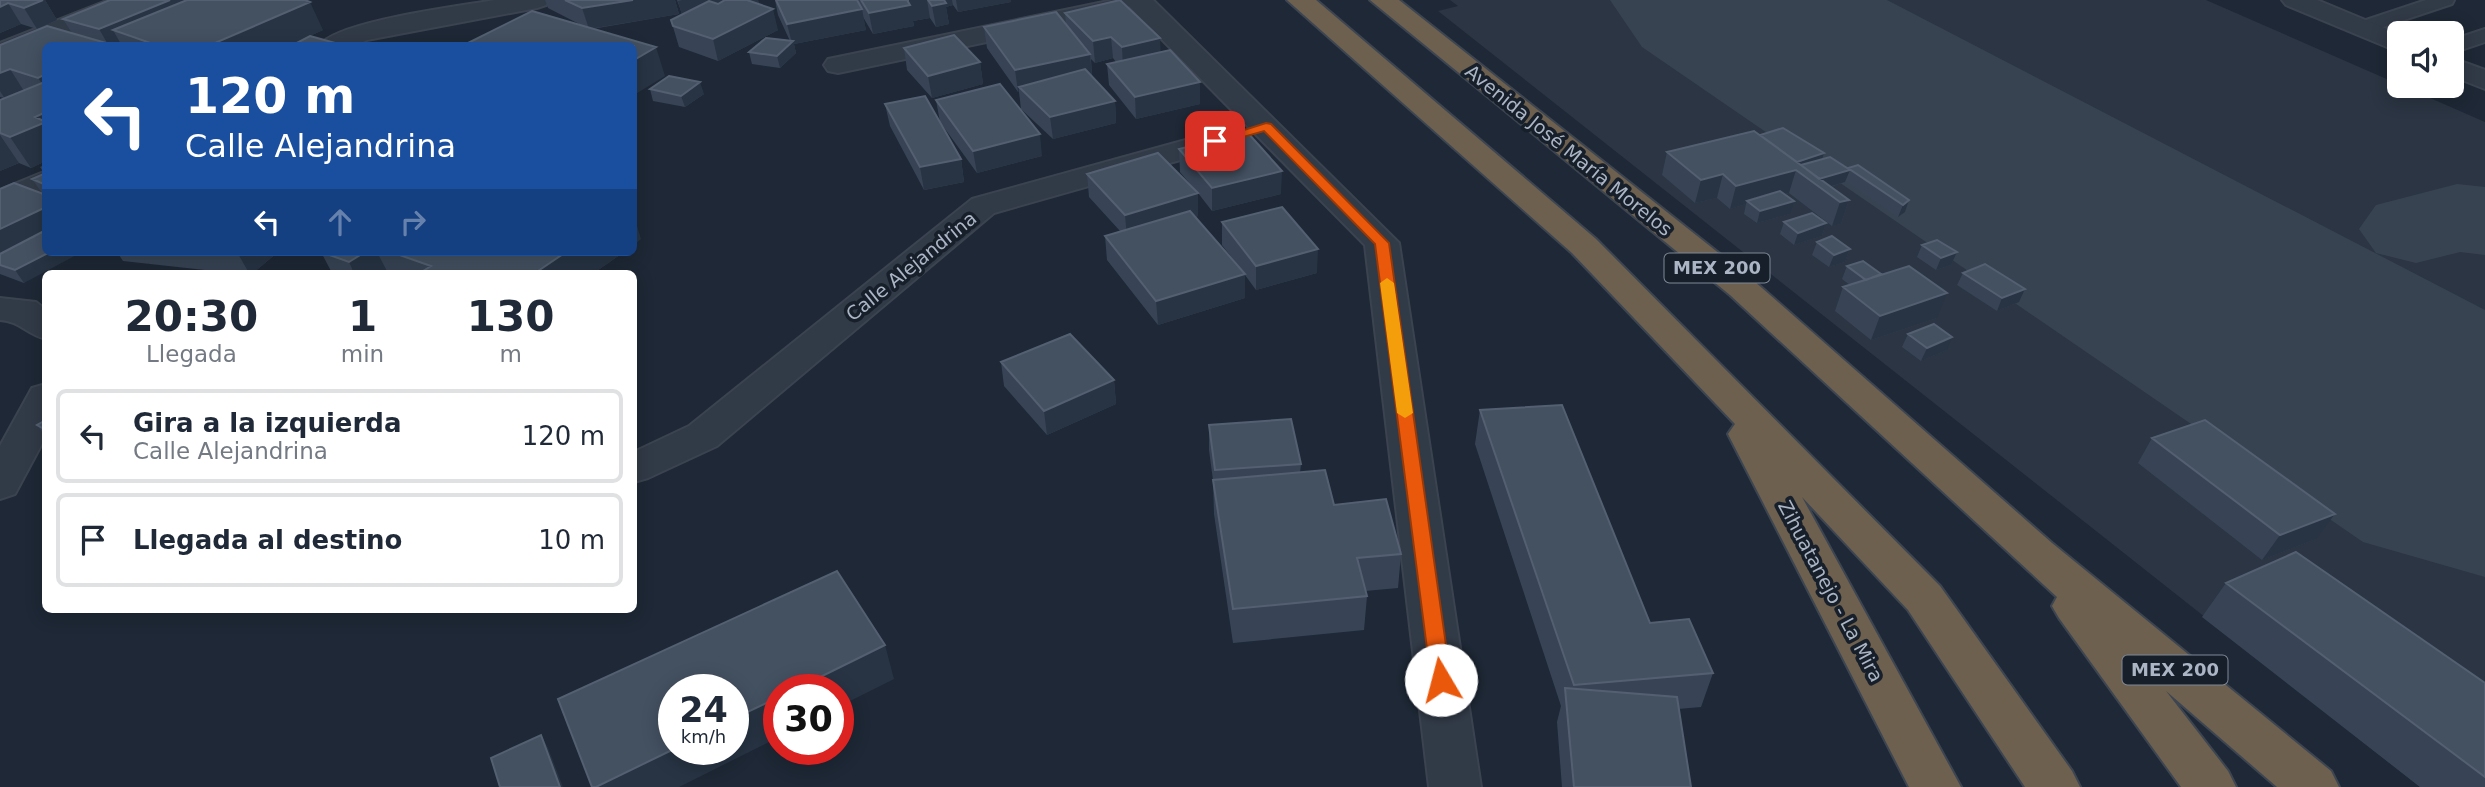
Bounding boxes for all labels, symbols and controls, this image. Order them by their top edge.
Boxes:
map controls [2387,21,2464,98]
button: sound [2387,21,2464,98]
street label: Avenida José María Morelos [1461,60,1677,240]
text: 120 m [185,68,355,125]
icon: left [70,70,161,161]
pin [1185,111,1245,171]
icon: arrive [1196,122,1234,160]
text: Calle Alejandrina [185,127,456,165]
icon: left [248,203,286,241]
icon: ahead [321,203,359,241]
icon: right [394,203,432,241]
street label: Calle Alejandrina [842,207,980,325]
road number: MEX 200 [1664,254,1770,282]
text: 20:30 [125,292,258,341]
text: 1 [348,292,377,341]
text: 130 [467,292,554,341]
text: Llegada [146,341,237,367]
text: min [341,341,384,367]
text: m [499,341,522,367]
text: Gira a la izquierda [133,408,401,438]
icon: left [74,417,112,455]
text: 120 m [522,421,605,451]
text: Calle Alejandrina [133,438,328,464]
street label: Zihuatanejo - La Mira [1774,497,1888,685]
icon: arrive [74,521,112,559]
text: Llegada al destino [133,525,402,555]
text: 10 m [538,525,605,555]
position arrow [1404,643,1478,717]
road number: MEX 200 [2122,656,2228,684]
speed limit sign: 30 [763,674,854,765]
text: 24 [679,690,728,730]
text: km/h [681,726,726,747]

